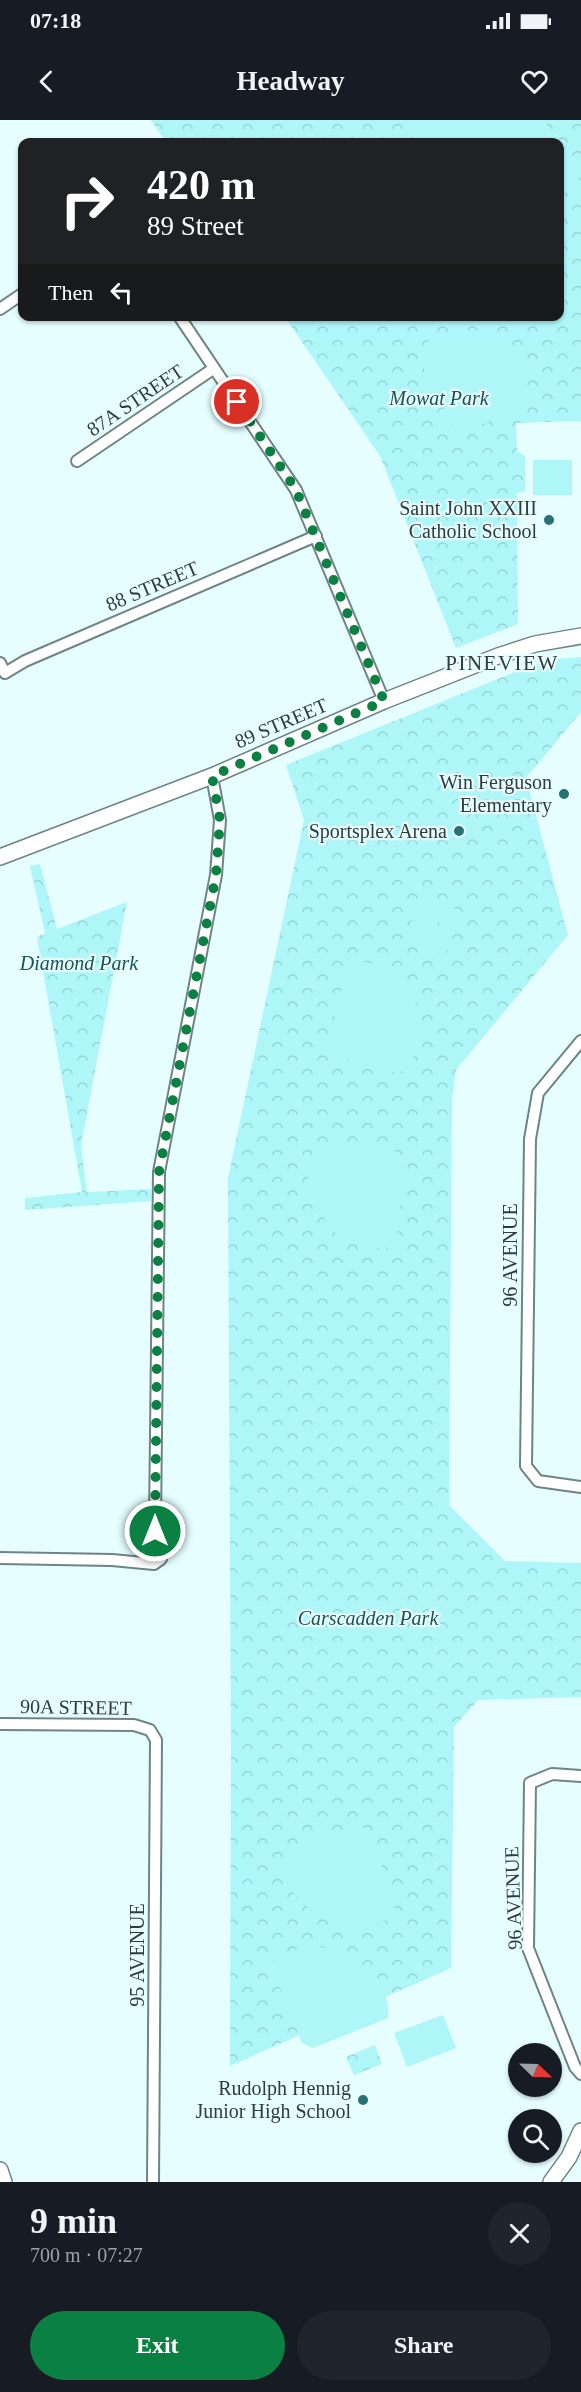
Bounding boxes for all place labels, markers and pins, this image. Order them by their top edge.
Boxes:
pin [211,376,262,427]
place label: Saint John XXIII Catholic School [399,497,537,542]
marker: Saint John XXIII Catholic School [542,513,556,527]
place label: Win Ferguson Elementary [439,771,552,817]
marker: Win Ferguson Elementary [557,787,571,801]
place label: Sportsplex Arena [309,820,447,843]
marker: Sportsplex Arena [452,824,466,838]
place label: Rudolph Hennig Junior High School [195,2077,351,2123]
marker: Rudolph Hennig Junior High School [356,2093,370,2107]

